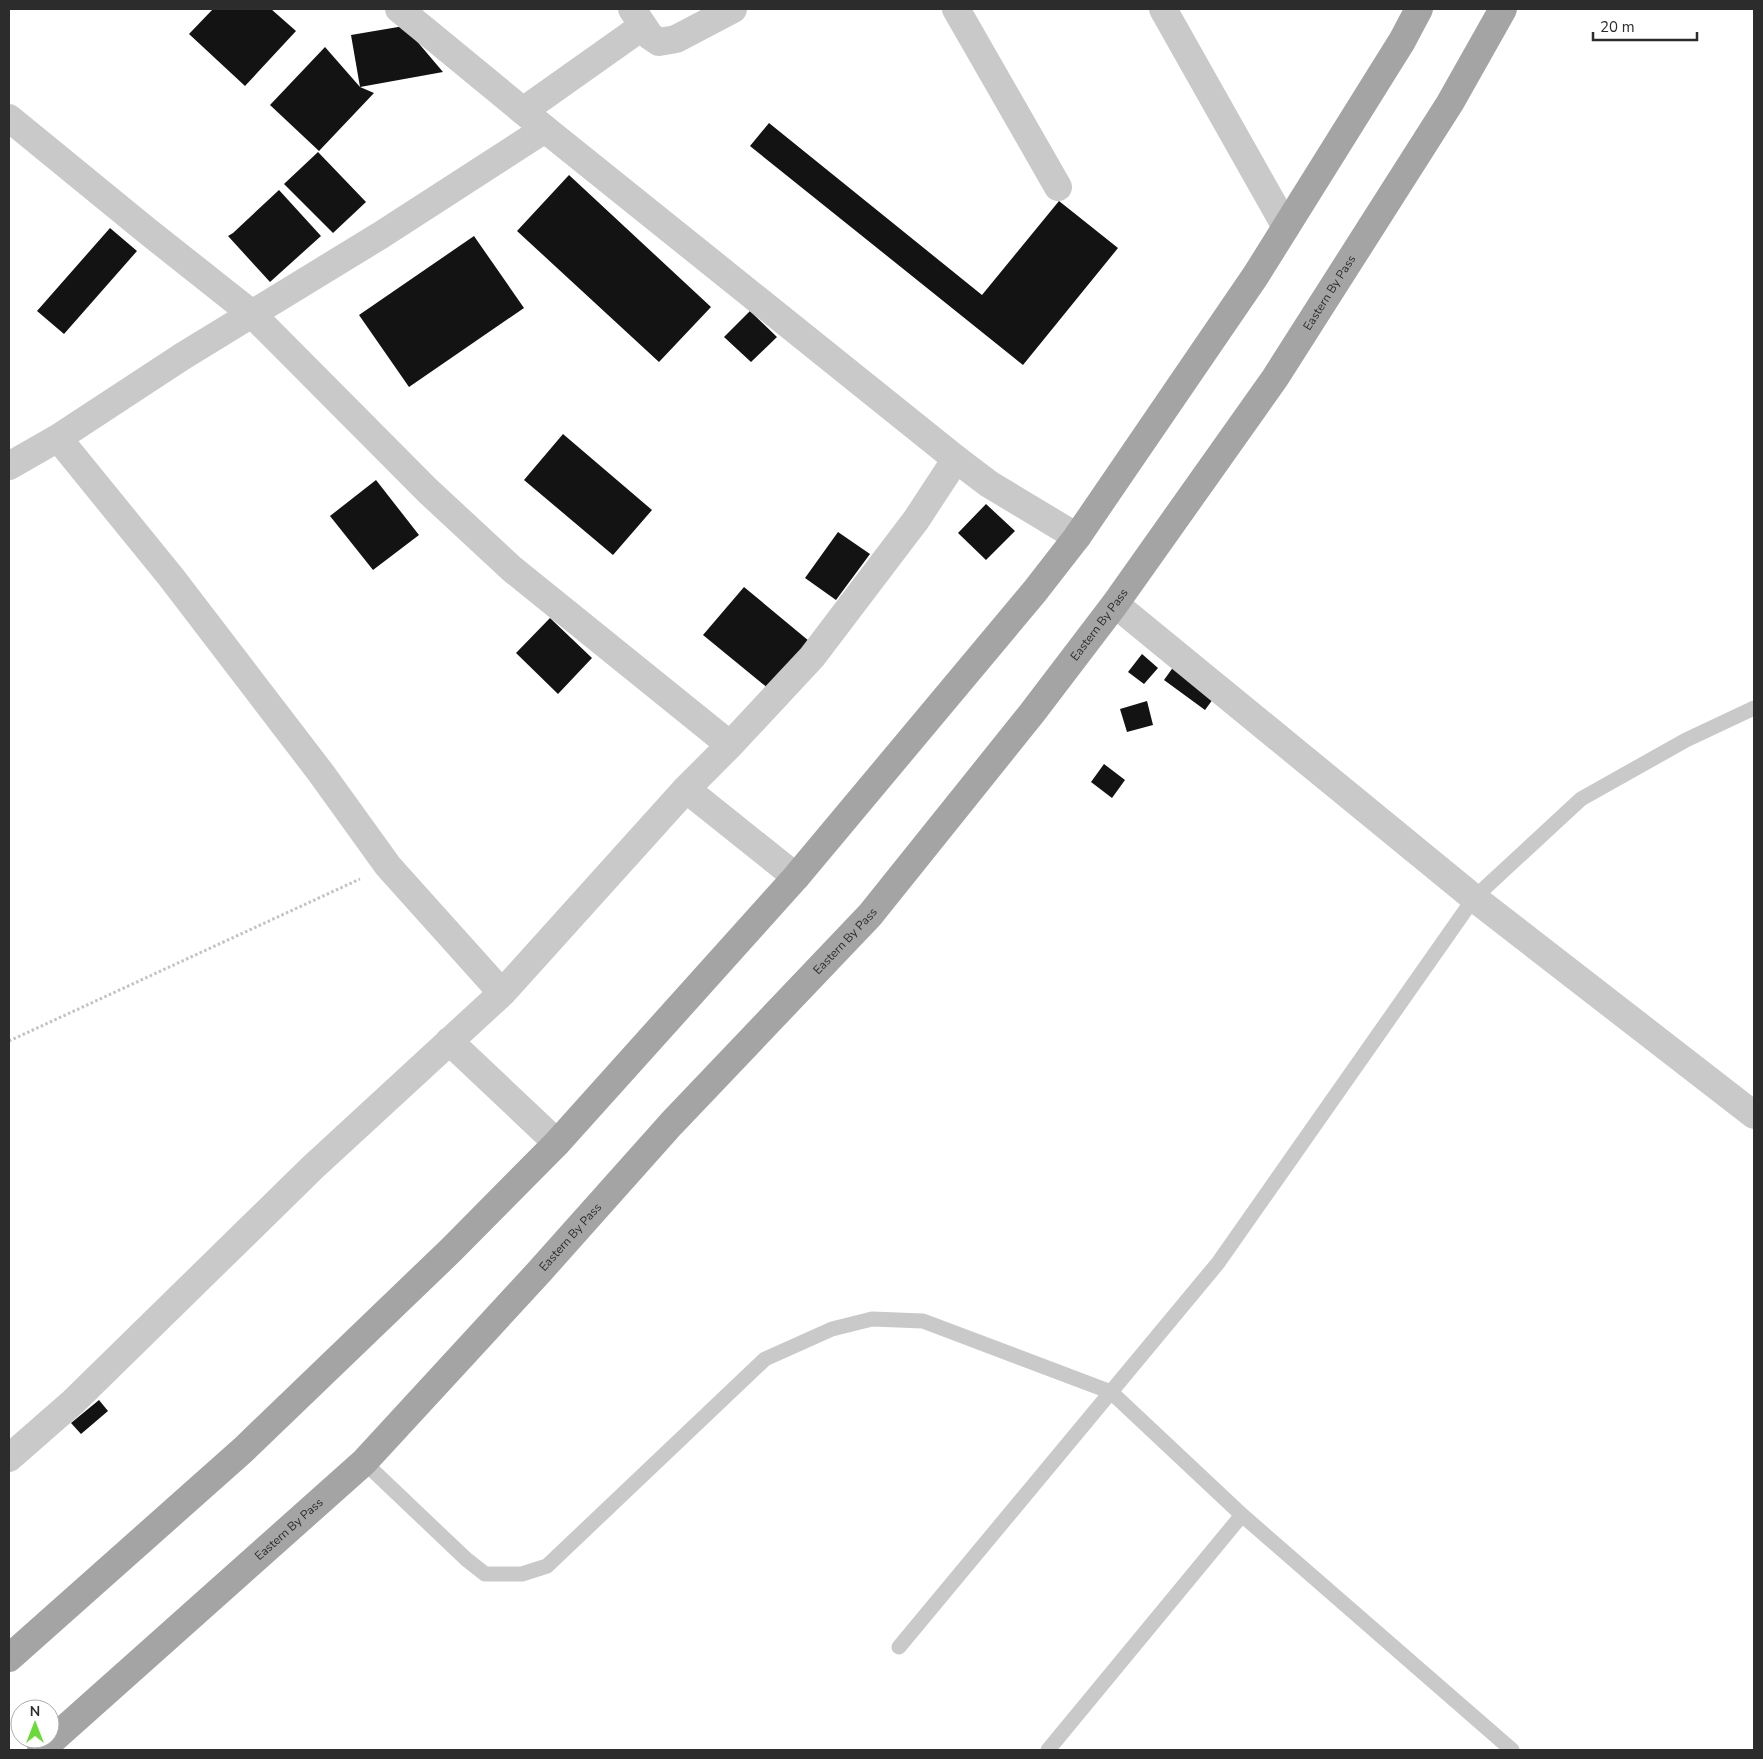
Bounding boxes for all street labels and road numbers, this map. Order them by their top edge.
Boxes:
street label: Eastern By Pass [1299,252,1359,333]
street label: Eastern By Pass [1067,585,1132,664]
street label: Eastern By Pass [810,904,881,978]
street label: Eastern By Pass [536,1199,605,1275]
street label: Eastern By Pass [251,1494,327,1564]

